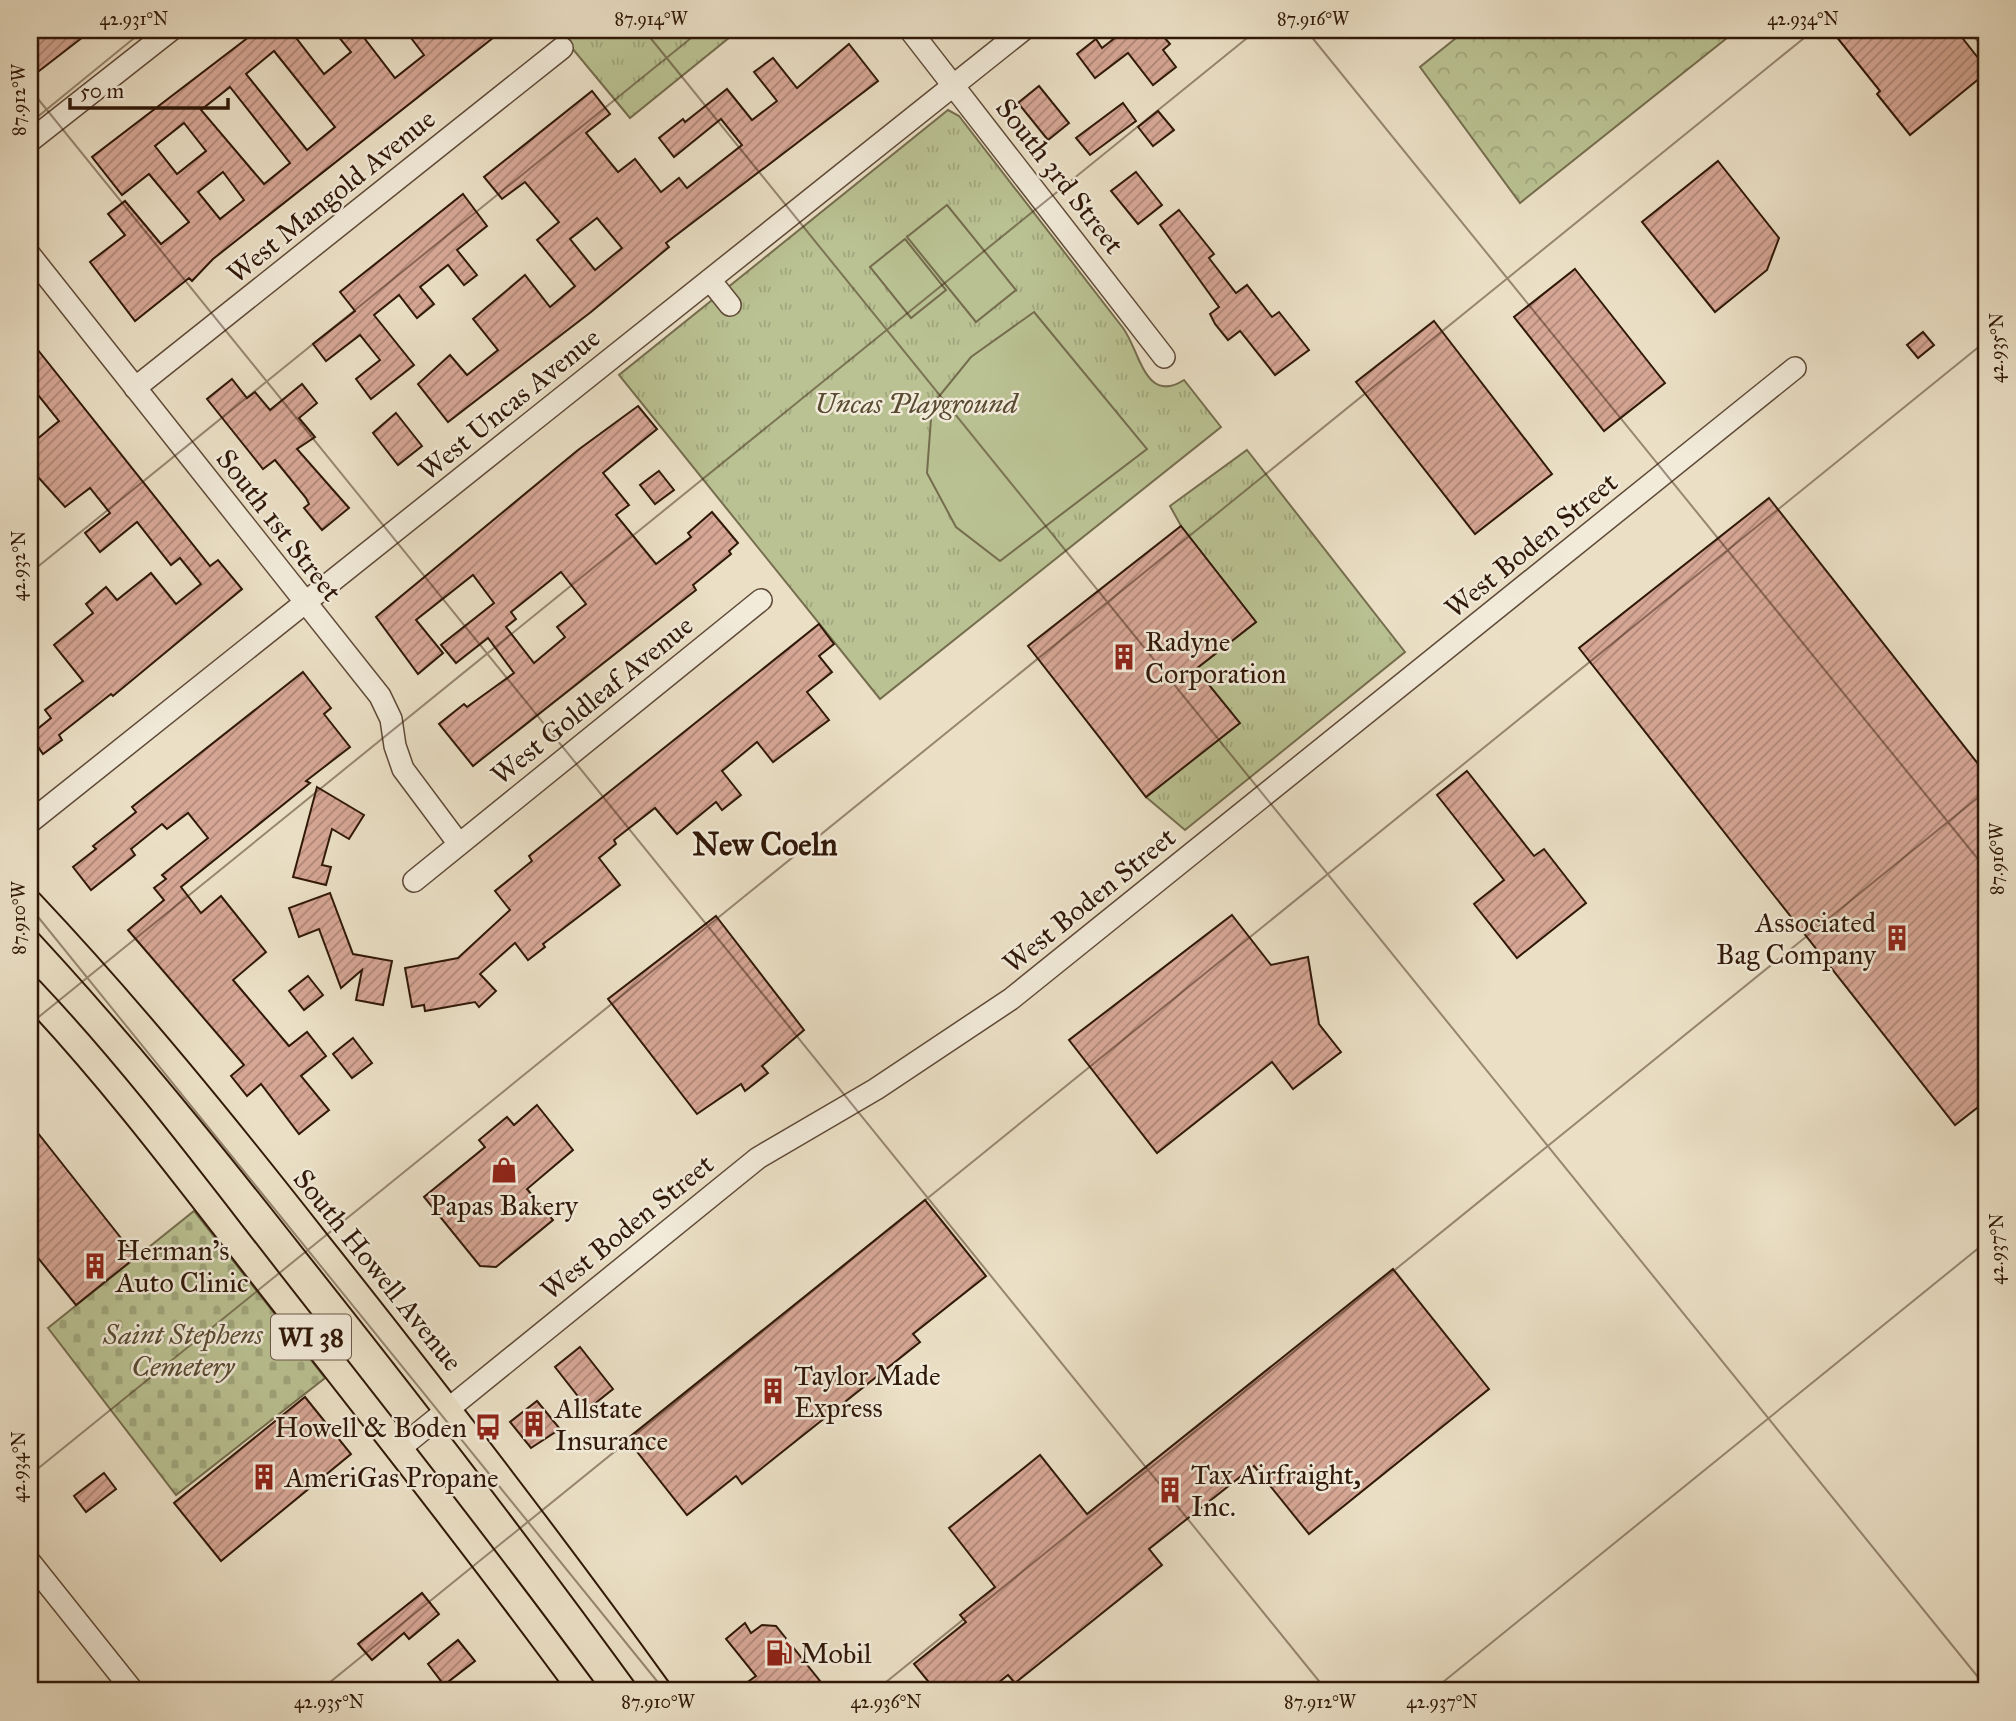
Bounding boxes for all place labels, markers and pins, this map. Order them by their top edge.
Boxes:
place label: Radyne Corporation [1145,624,1286,691]
building icon: Radyne Corporation [1109,642,1139,672]
place label: Associated Bag Company [1716,905,1877,972]
building icon: Associated Bag Company [1882,923,1912,953]
shop icon: Papas Bakery [489,1155,519,1185]
place label: Papas Bakery [430,1188,579,1223]
place label: Herman's Auto Clinic [115,1233,249,1300]
building icon: Herman's Auto Clinic [80,1251,110,1281]
place label: Taylor Made Express [794,1358,941,1425]
building icon: Taylor Made Express [758,1376,788,1406]
place label: Allstate Insurance [554,1391,668,1458]
building icon: Allstate Insurance [519,1409,549,1439]
place label: Howell & Boden [275,1410,467,1445]
bus stop icon: Howell & Boden [473,1412,503,1442]
place label: Tax Airfraight, Inc. [1191,1457,1361,1524]
place label: AmeriGas Propane [284,1460,499,1495]
building icon: AmeriGas Propane [249,1462,279,1492]
building icon: Tax Airfraight, Inc. [1155,1475,1185,1505]
place label: Mobil [800,1636,872,1671]
fuel station icon: Mobil [764,1638,794,1668]

